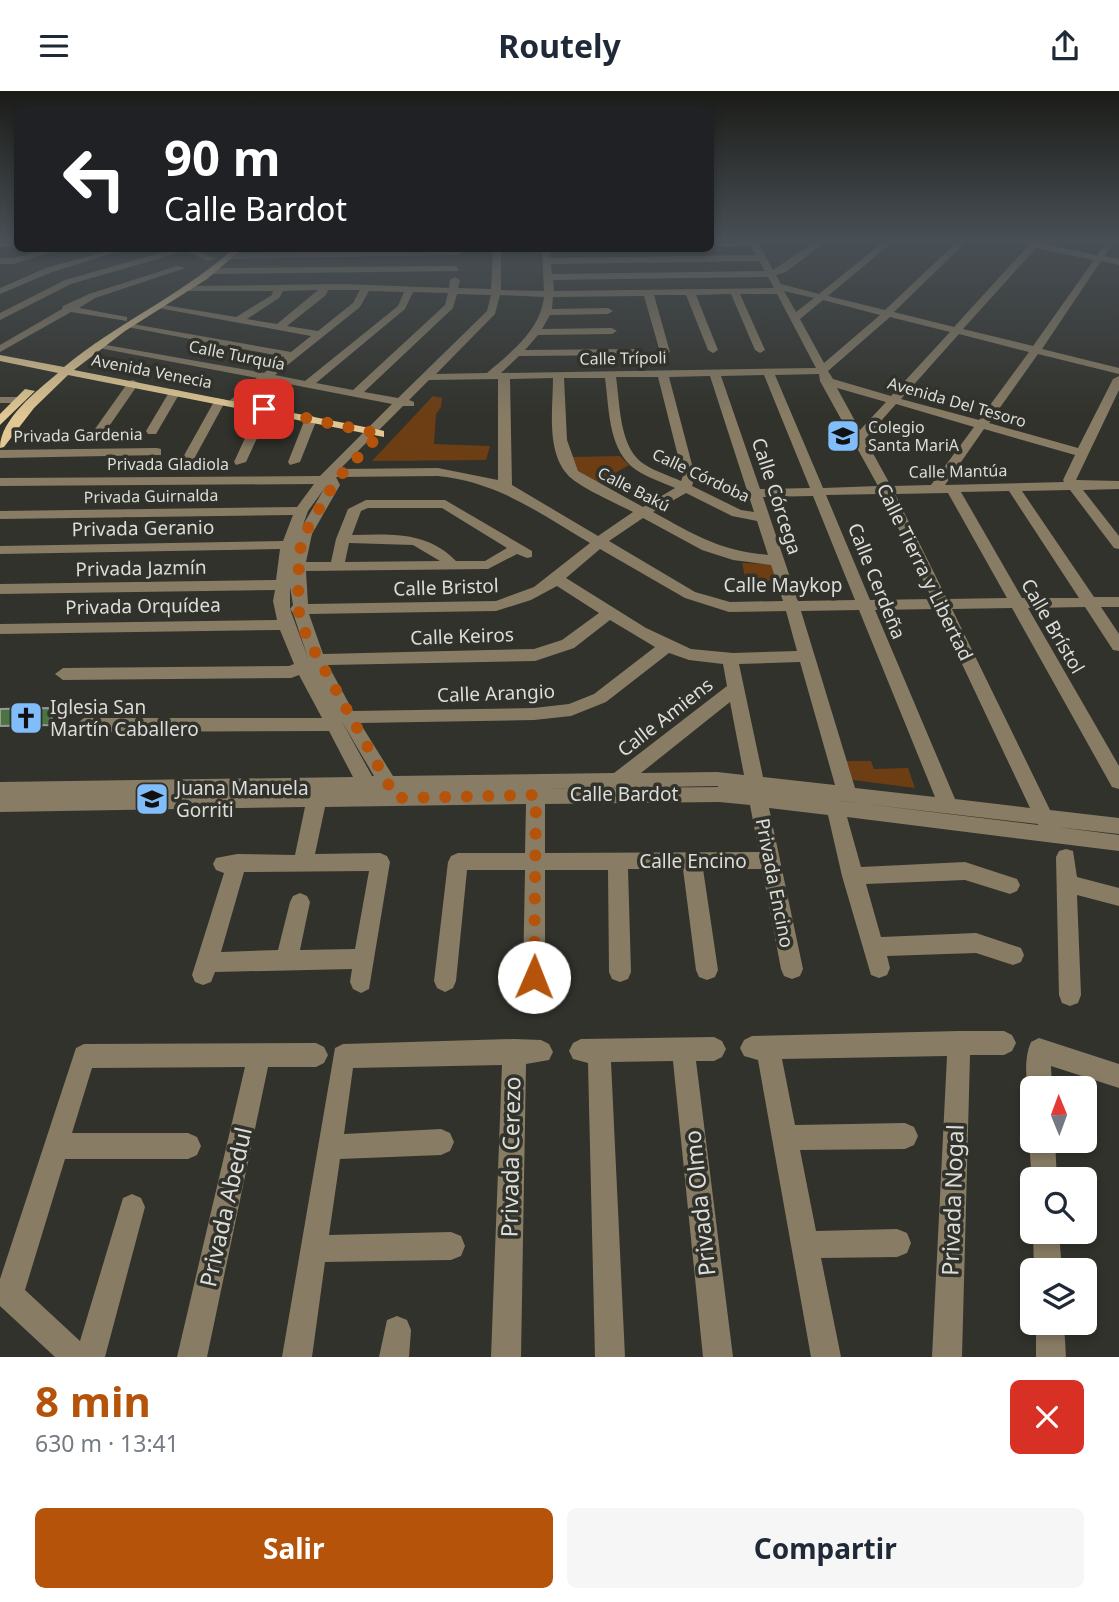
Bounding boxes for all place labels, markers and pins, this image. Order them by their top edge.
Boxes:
pin [234,379,294,439]
place label: Colegio Santa MariA [868,416,960,456]
school or university icon: Colegio Santa MariA [824,417,862,455]
place label: Iglesia San Martín Caballero [50,694,199,742]
church icon: Iglesia San Martín Caballero [7,699,45,737]
place label: Juana Manuela Gorriti [174,775,309,823]
school or university icon: Juana Manuela Gorriti [133,780,171,818]

